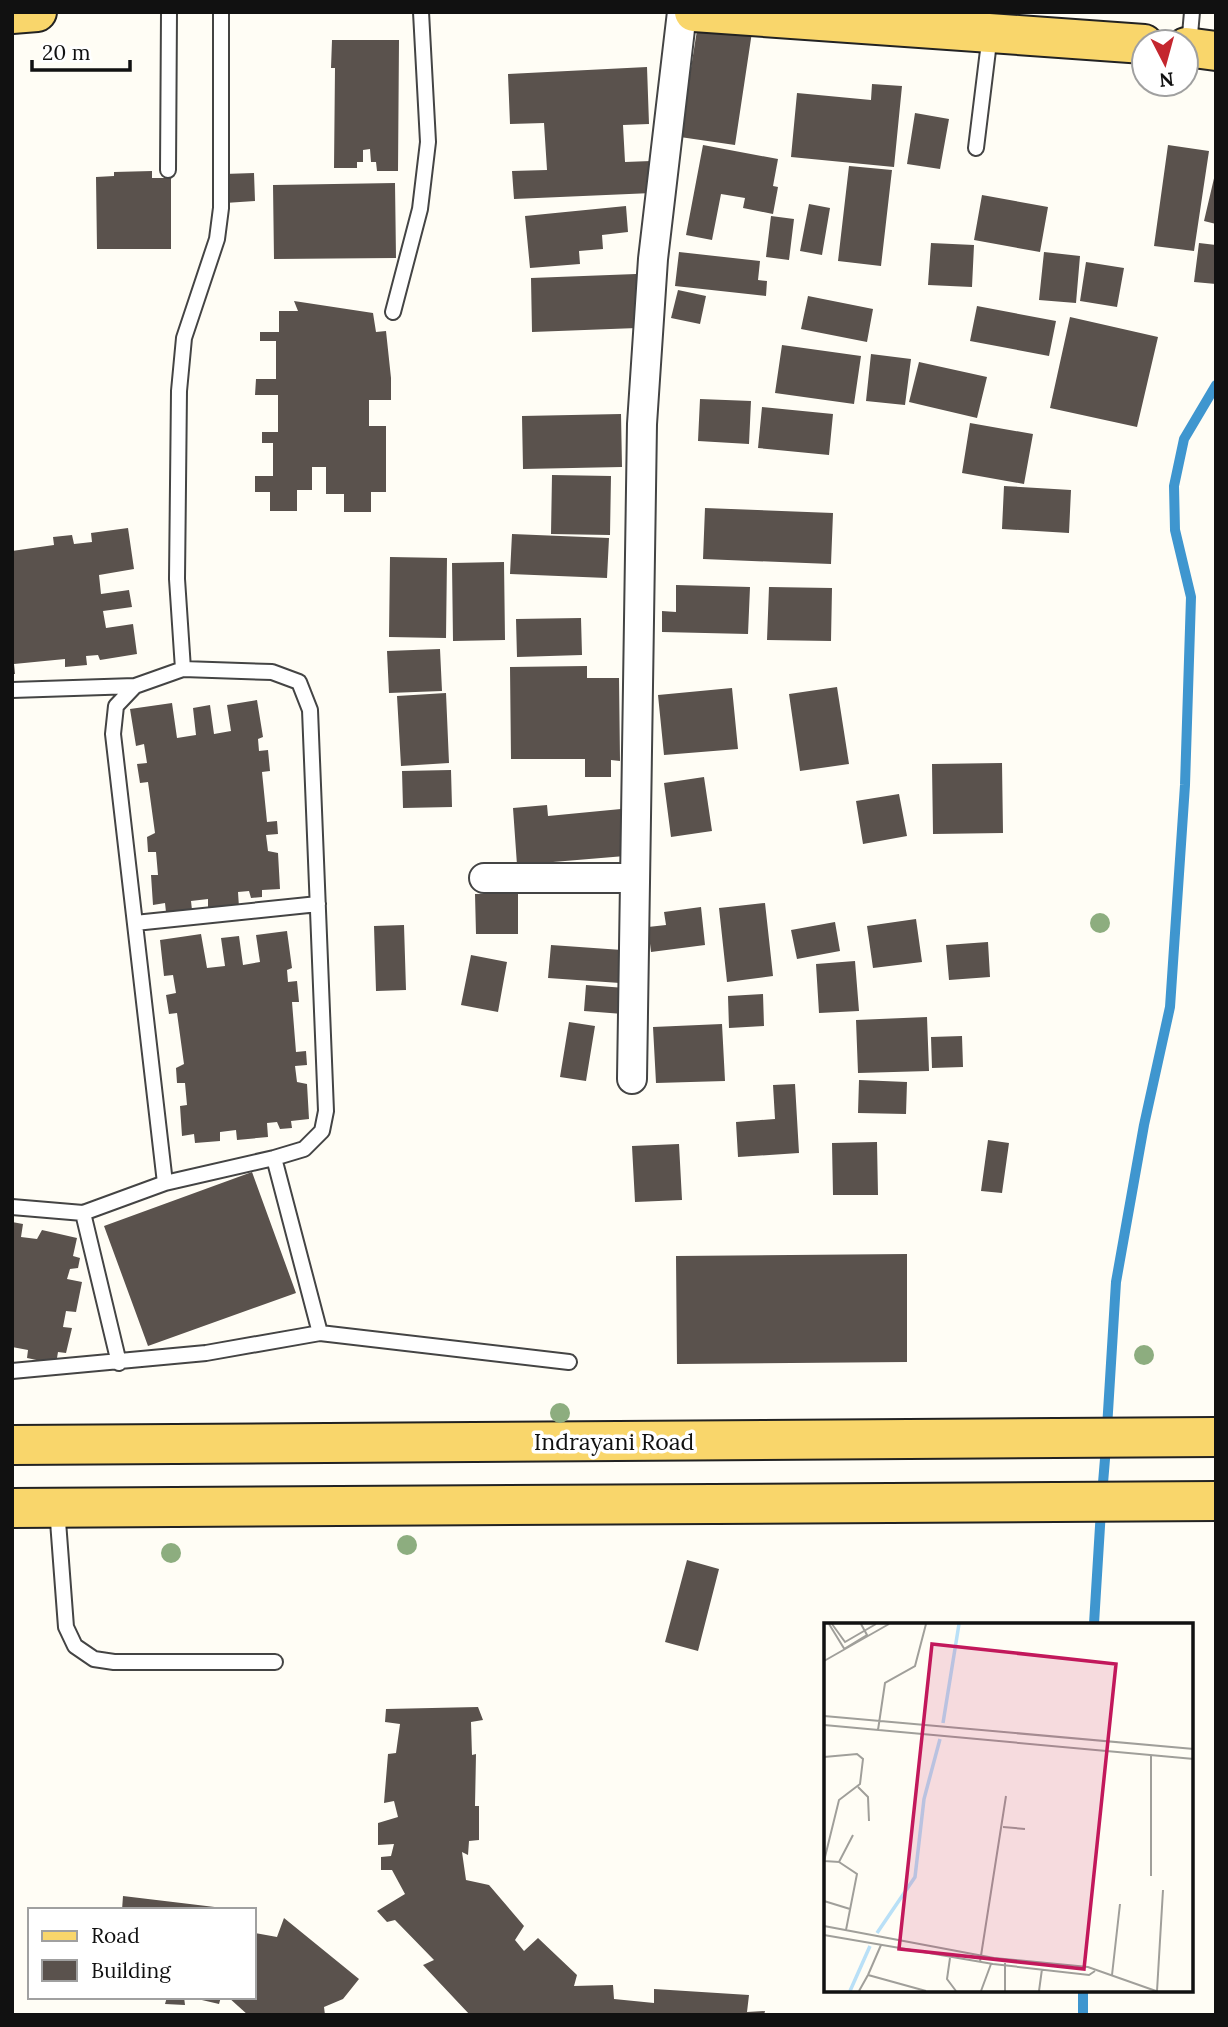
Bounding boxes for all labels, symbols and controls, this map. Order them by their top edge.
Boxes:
scale bar [32,28,130,72]
north arrow [1130,28,1200,98]
text: 20 m [42,39,91,66]
text: N [1158,67,1175,93]
street label: Indrayani Road [534,1427,694,1456]
inset map [824,1623,1193,1992]
legend [28,1908,256,1999]
text: Road [91,1922,140,1949]
text: Building [91,1957,171,1984]

